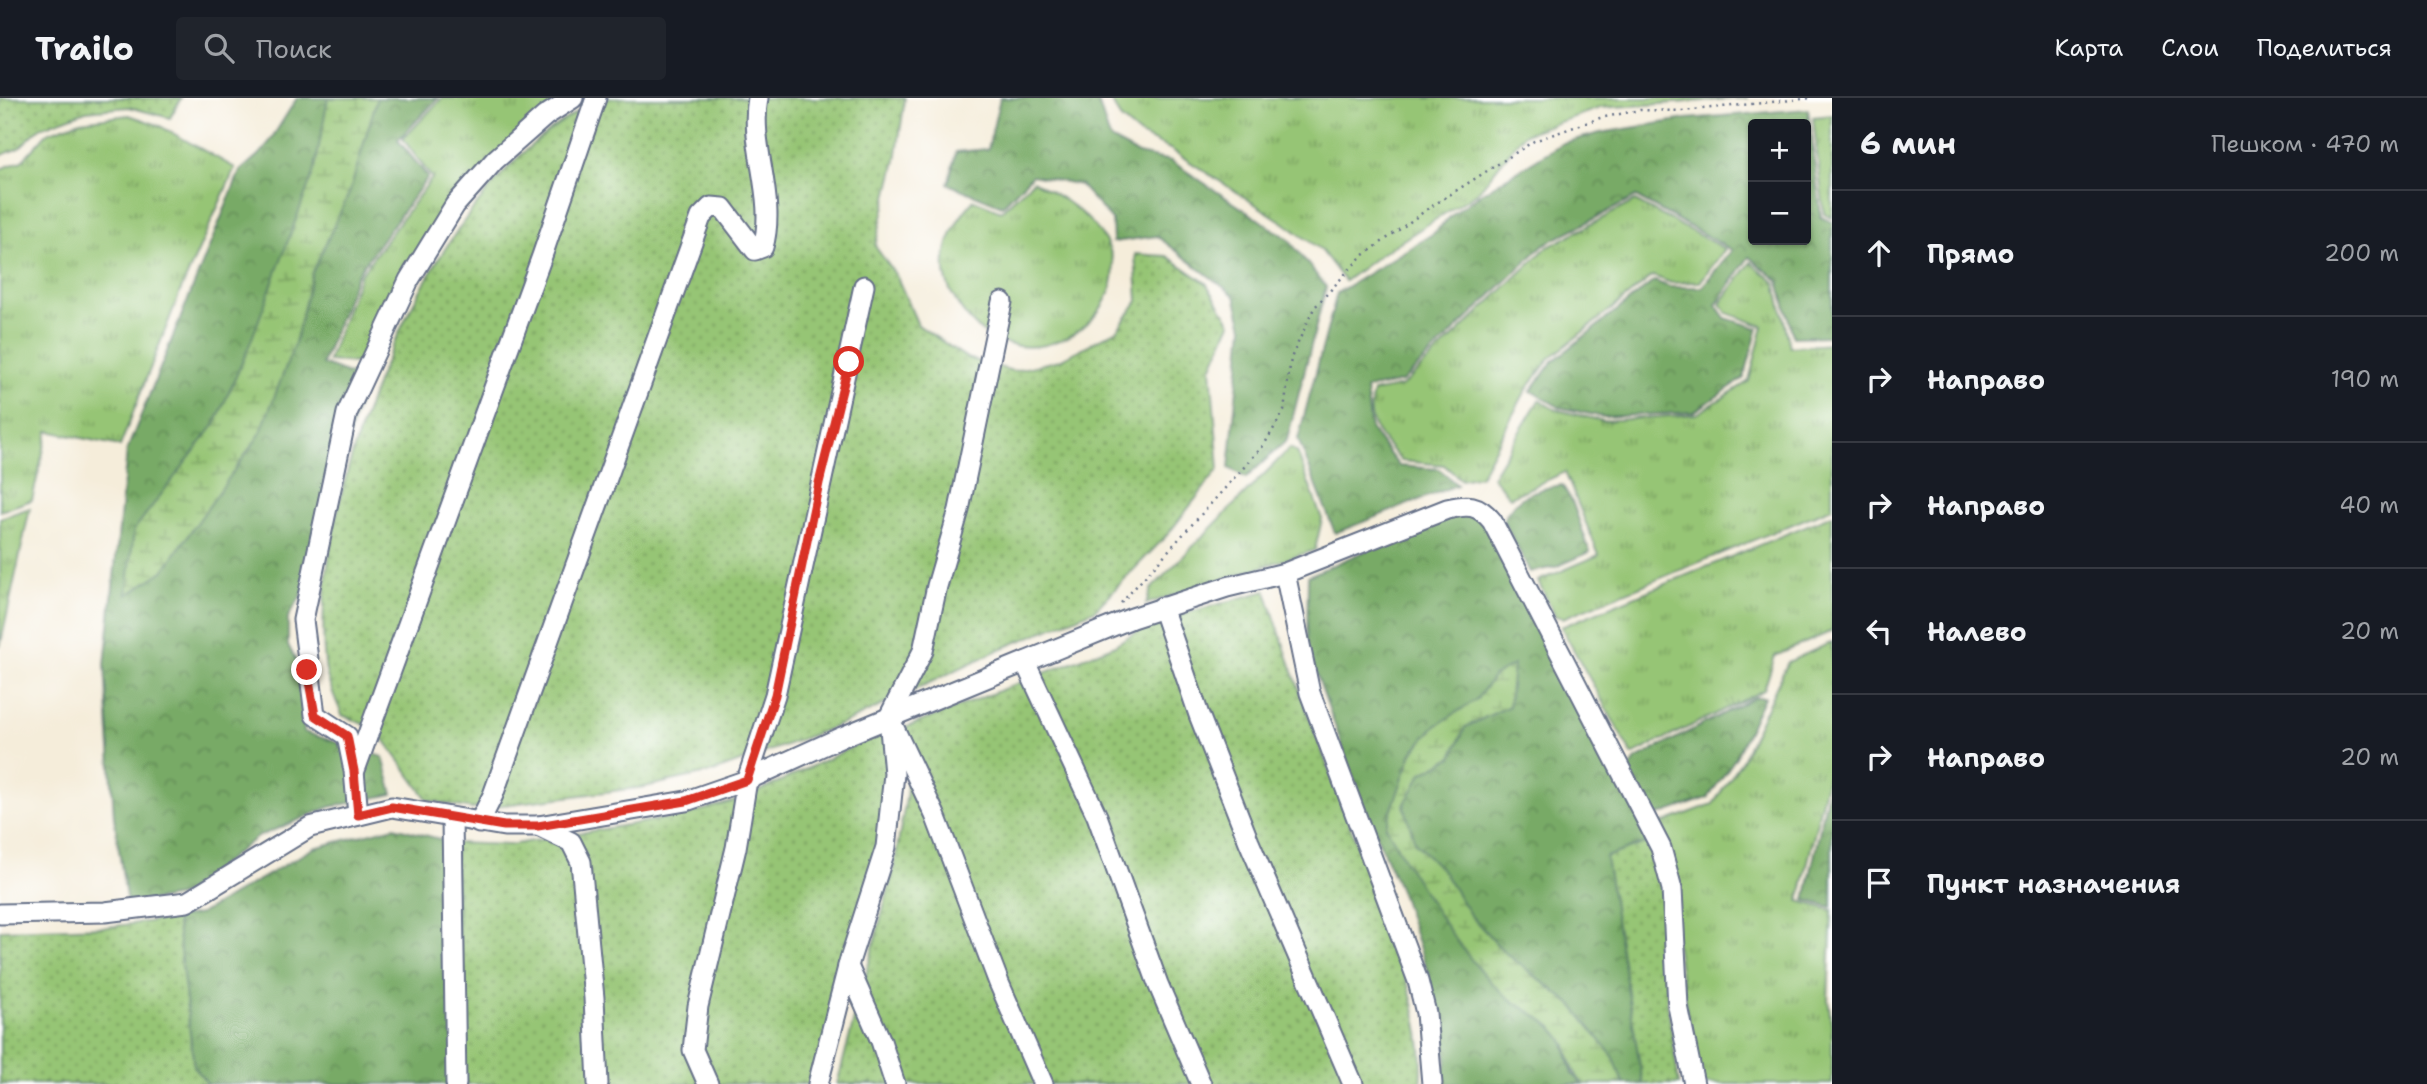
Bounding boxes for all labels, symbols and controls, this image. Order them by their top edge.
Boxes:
search box [176,17,666,80]
text: Trailo [35,26,134,71]
icon: search [200,29,238,67]
text: Поиск [256,31,332,66]
text: Карта [2055,32,2123,64]
text: Слои [2161,32,2219,64]
text: Поделиться [2257,32,2392,64]
map controls [1748,119,1811,245]
button: + [1748,119,1811,182]
text: 6 мин [1860,123,1956,164]
text: Пешком · 470 m [2211,129,2399,159]
button: − [1748,182,1811,245]
icon: ahead [1860,234,1898,272]
text: Прямо [1927,236,2015,271]
text: 200 m [2324,238,2399,268]
route start [833,346,864,377]
icon: right [1860,360,1898,398]
text: Направо [1927,362,2045,397]
text: 190 m [2331,364,2399,394]
icon: right [1860,486,1898,524]
text: Направо [1927,488,2045,523]
text: 40 m [2339,490,2399,520]
icon: left [1860,612,1898,650]
text: Налево [1927,614,2027,649]
text: 20 m [2340,616,2399,646]
route end [291,654,322,685]
icon: right [1860,738,1898,776]
text: Направо [1927,740,2045,775]
text: 20 m [2340,742,2399,772]
icon: arrive [1860,864,1898,902]
text: Пункт назначения [1927,866,2180,901]

